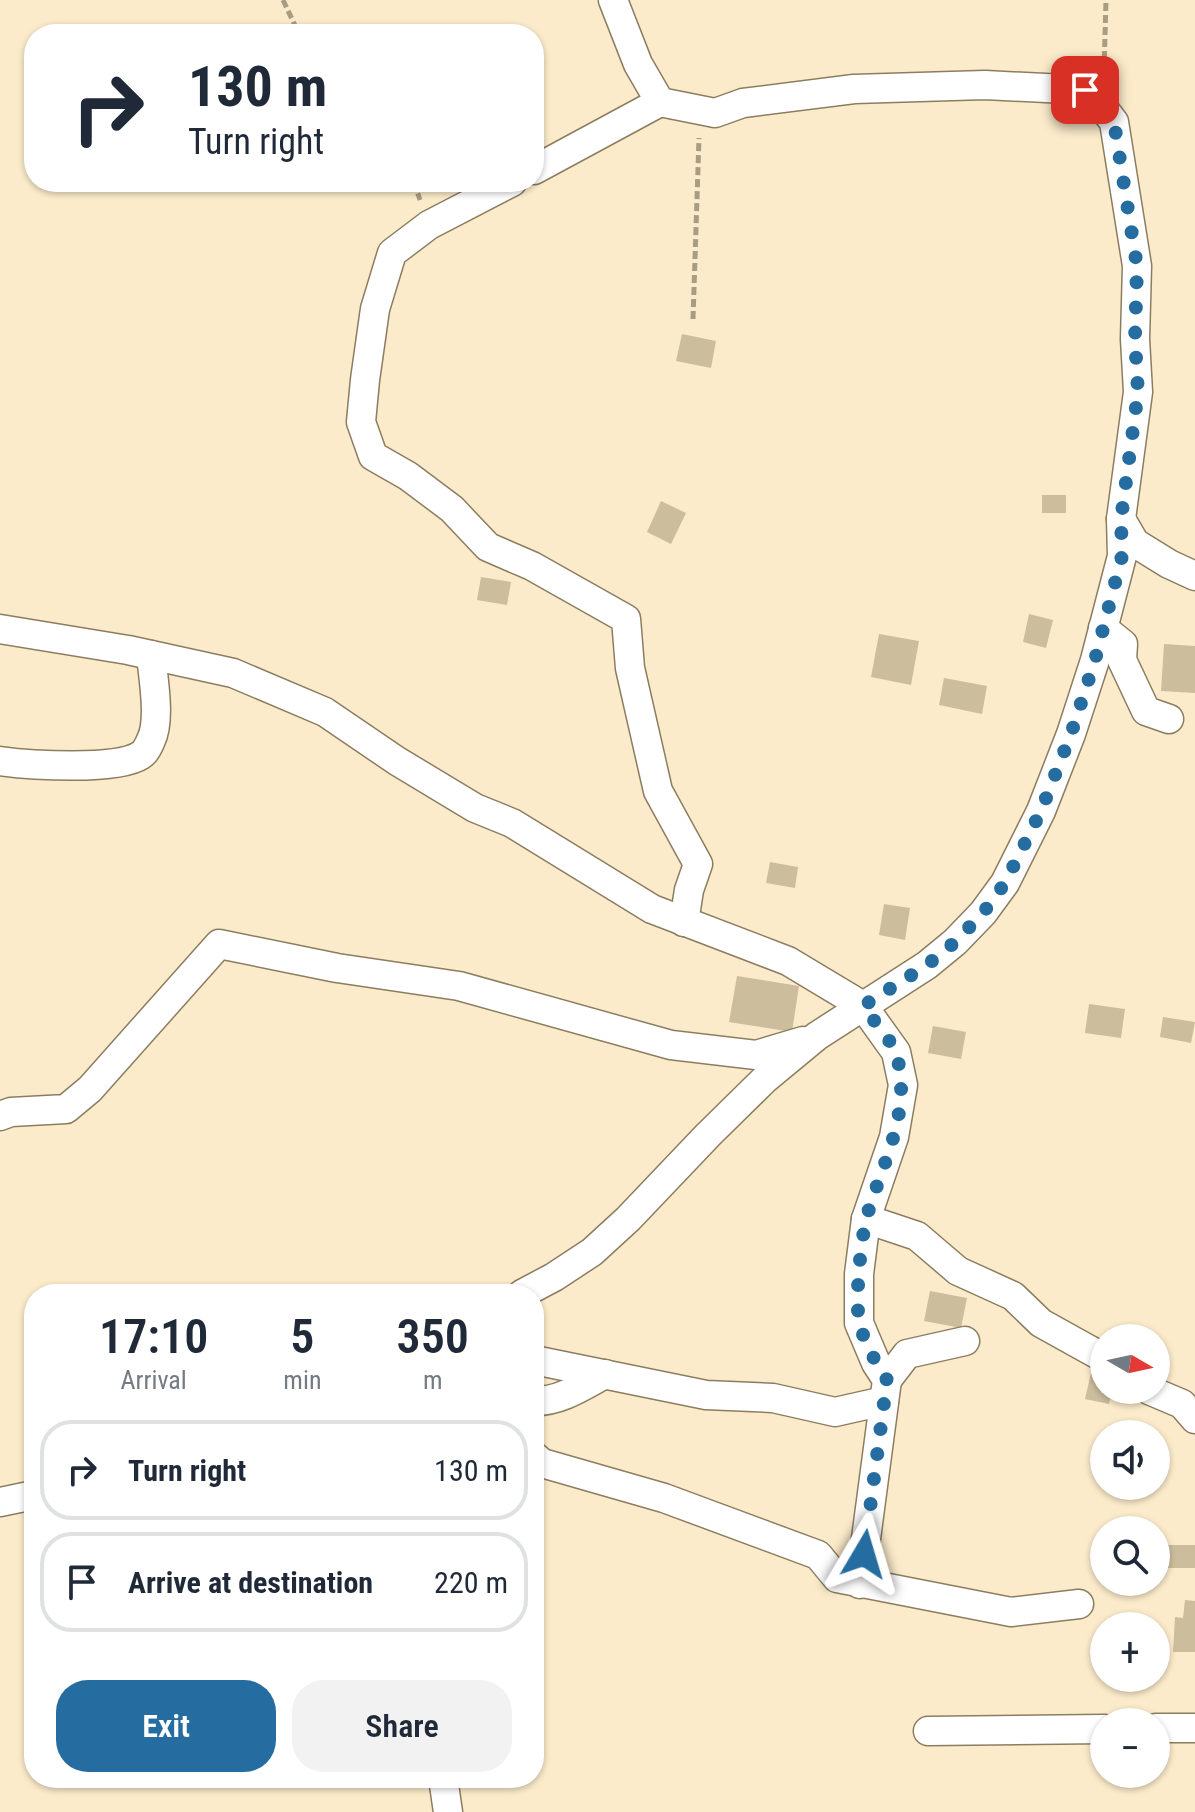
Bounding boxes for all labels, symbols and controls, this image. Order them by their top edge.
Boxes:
text: 130 m [188,54,327,120]
icon: right [56,56,160,160]
pin [1051,56,1119,124]
icon: arrive [1063,68,1107,112]
text: Turn right [188,121,324,163]
text: 17:10 [99,1308,208,1365]
text: 5 [290,1308,314,1365]
text: 350 [397,1308,469,1365]
north arrow [1090,1324,1170,1404]
map controls [1090,1324,1170,1788]
text: Arrival [121,1365,187,1395]
text: min [283,1365,321,1395]
text: m [423,1365,443,1395]
button: sound [1090,1420,1170,1500]
icon: right [60,1448,104,1492]
text: Turn right [128,1453,246,1488]
text: 130 m [434,1453,508,1488]
position arrow [822,1512,906,1596]
button: search [1090,1516,1170,1596]
icon: arrive [60,1560,104,1604]
text: Arrive at destination [128,1565,373,1600]
text: 220 m [434,1565,508,1600]
button: + [1090,1612,1170,1692]
button: Exit [56,1680,276,1772]
button: Share [292,1680,512,1772]
button: − [1090,1708,1170,1788]

